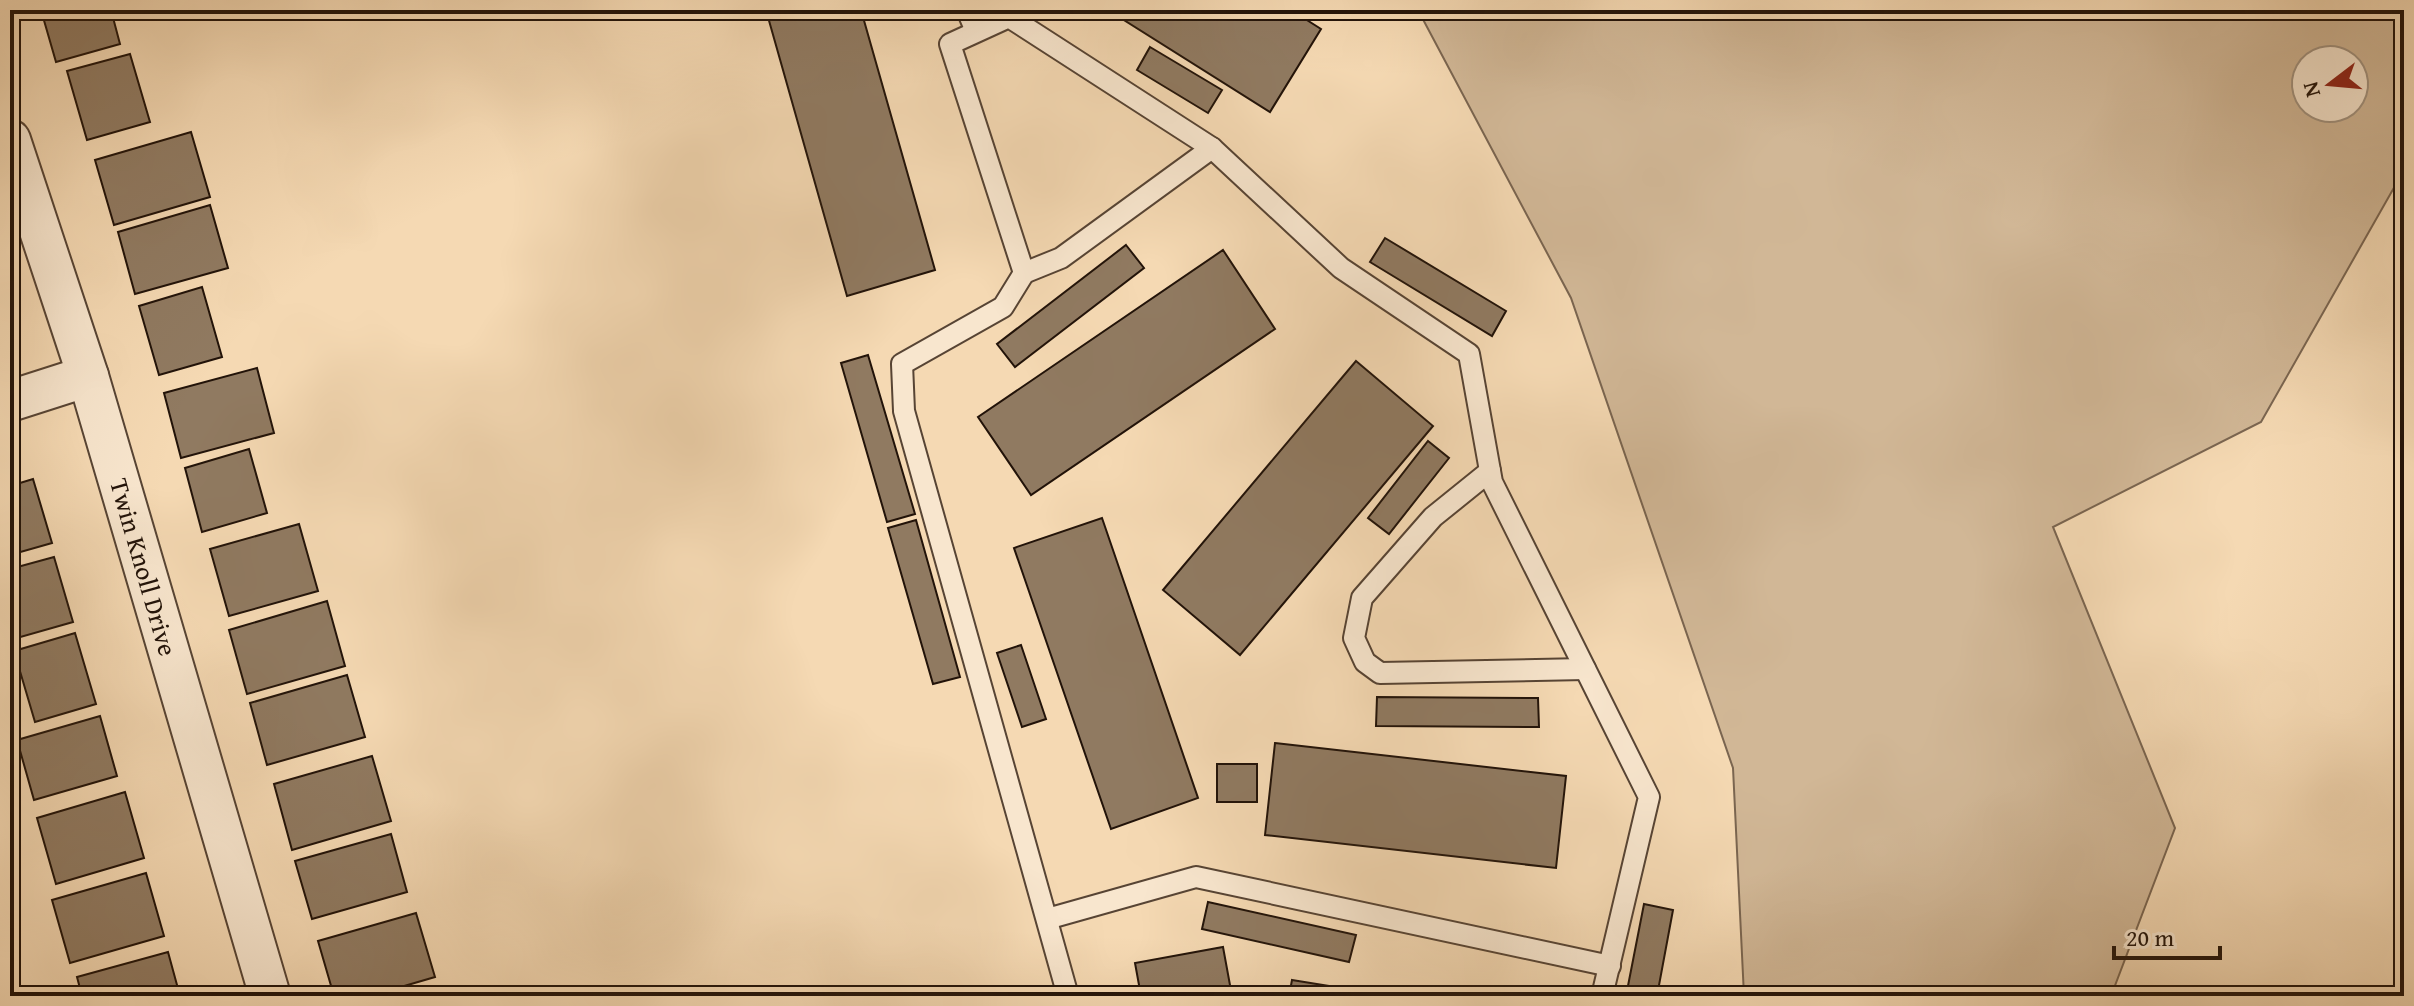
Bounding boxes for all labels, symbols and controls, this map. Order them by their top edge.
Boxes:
north arrow [2290,44,2370,124]
text: N [2293,78,2328,101]
street label: Twin Knoll Drive [100,474,188,660]
scale bar [2114,910,2220,960]
text: 20 m [2126,920,2174,955]

